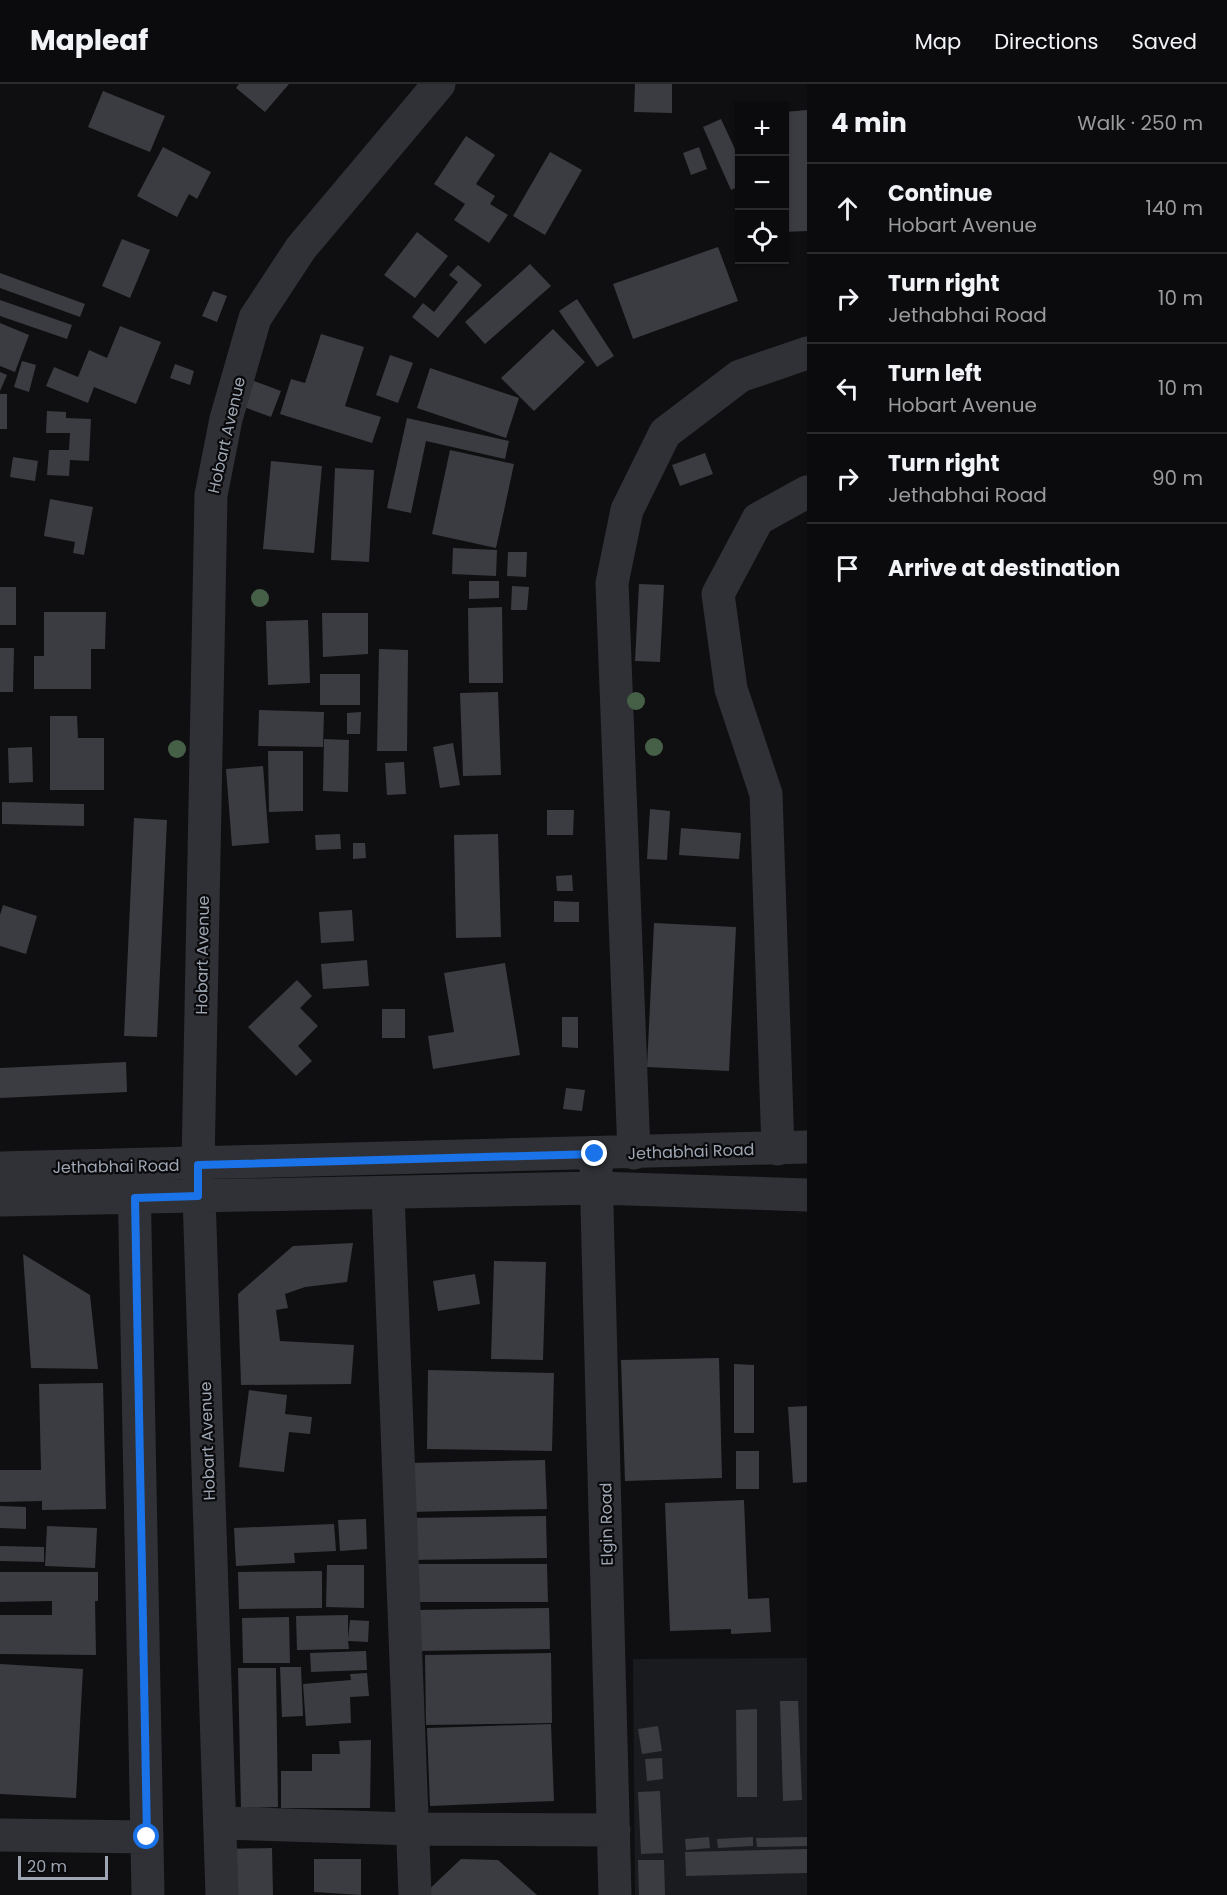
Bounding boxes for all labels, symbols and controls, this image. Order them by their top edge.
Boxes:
text: Mapleaf [30,21,148,60]
text: Map [915,27,961,56]
text: Directions [994,27,1098,56]
text: Saved [1131,27,1197,56]
map controls [735,102,789,264]
button: + [735,102,789,156]
text: 4 min [831,105,907,141]
text: Walk · 250 m [1077,109,1203,137]
button: − [735,156,789,210]
text: Continue [888,178,992,209]
icon: ahead [831,192,864,225]
text: 140 m [1146,194,1203,222]
button: locate [735,210,789,264]
text: Hobart Avenue [888,211,1037,239]
text: Turn right [888,268,999,299]
icon: right [831,282,864,315]
text: 10 m [1158,284,1203,312]
text: Jethabhai Road [888,301,1047,329]
text: Turn left [888,358,982,389]
icon: left [831,372,864,405]
street label: Hobart Avenue [202,374,251,496]
text: 10 m [1158,374,1203,402]
text: Hobart Avenue [888,391,1037,419]
text: Turn right [888,448,999,479]
icon: right [831,462,864,495]
text: 90 m [1152,464,1203,492]
text: Jethabhai Road [888,481,1047,509]
icon: arrive [831,552,864,585]
text: Arrive at destination [888,553,1120,584]
street label: Hobart Avenue [190,895,215,1015]
street label: Jethabhai Road [627,1138,755,1165]
route end [581,1140,607,1166]
street label: Jethabhai Road [52,1154,180,1179]
street label: Hobart Avenue [194,1381,221,1501]
street label: Elgin Road [594,1482,619,1566]
route start [133,1823,159,1849]
scale bar [18,1853,108,1880]
text: 20 m [27,1855,67,1878]

